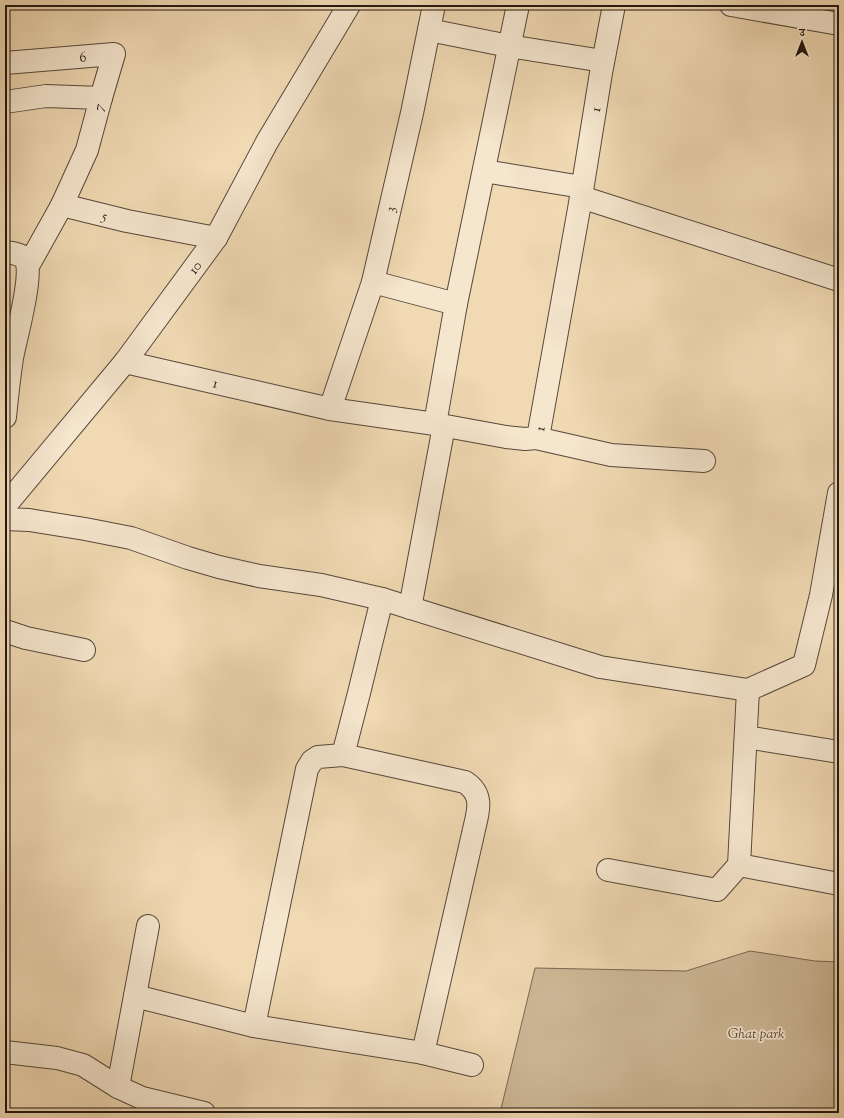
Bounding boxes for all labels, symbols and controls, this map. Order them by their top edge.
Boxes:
north arrow [782,22,822,62]
text: उ [798,25,806,41]
street label: 6 [79,48,87,69]
street label: 7 [89,102,110,113]
street label: 1 [587,105,607,114]
street label: 3 [381,204,402,214]
street label: 5 [99,207,109,228]
street label: 10 [185,258,208,279]
street label: 1 [211,374,220,395]
street label: 1 [531,424,552,433]
park label: Ghat park [728,1025,785,1045]

